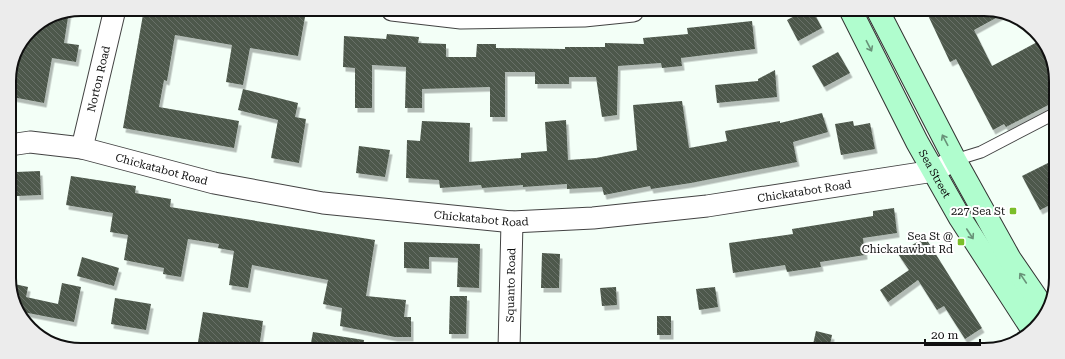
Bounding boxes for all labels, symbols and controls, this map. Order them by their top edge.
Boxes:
one-way arrow [866,40,873,52]
street label: Norton Road [85,45,113,114]
one-way arrow [941,134,948,146]
street label: Sea Street [916,147,953,200]
street label: Chickatabot Road [114,151,209,188]
street label: Chickatabot Road [756,178,852,205]
place label: 227 Sea St [951,205,1005,218]
marker: 227 Sea St [1008,206,1018,216]
street label: Chickatabot Road [433,208,529,229]
one-way arrow [966,228,974,239]
place label: Sea St @ Chickatawbut Rd [862,230,953,256]
marker: Sea St @ Chickatawbut Rd [956,237,966,247]
street label: Squanto Road [504,248,518,322]
one-way arrow [1019,272,1027,283]
scale bar [925,321,980,347]
text: 20 m [931,328,958,342]

